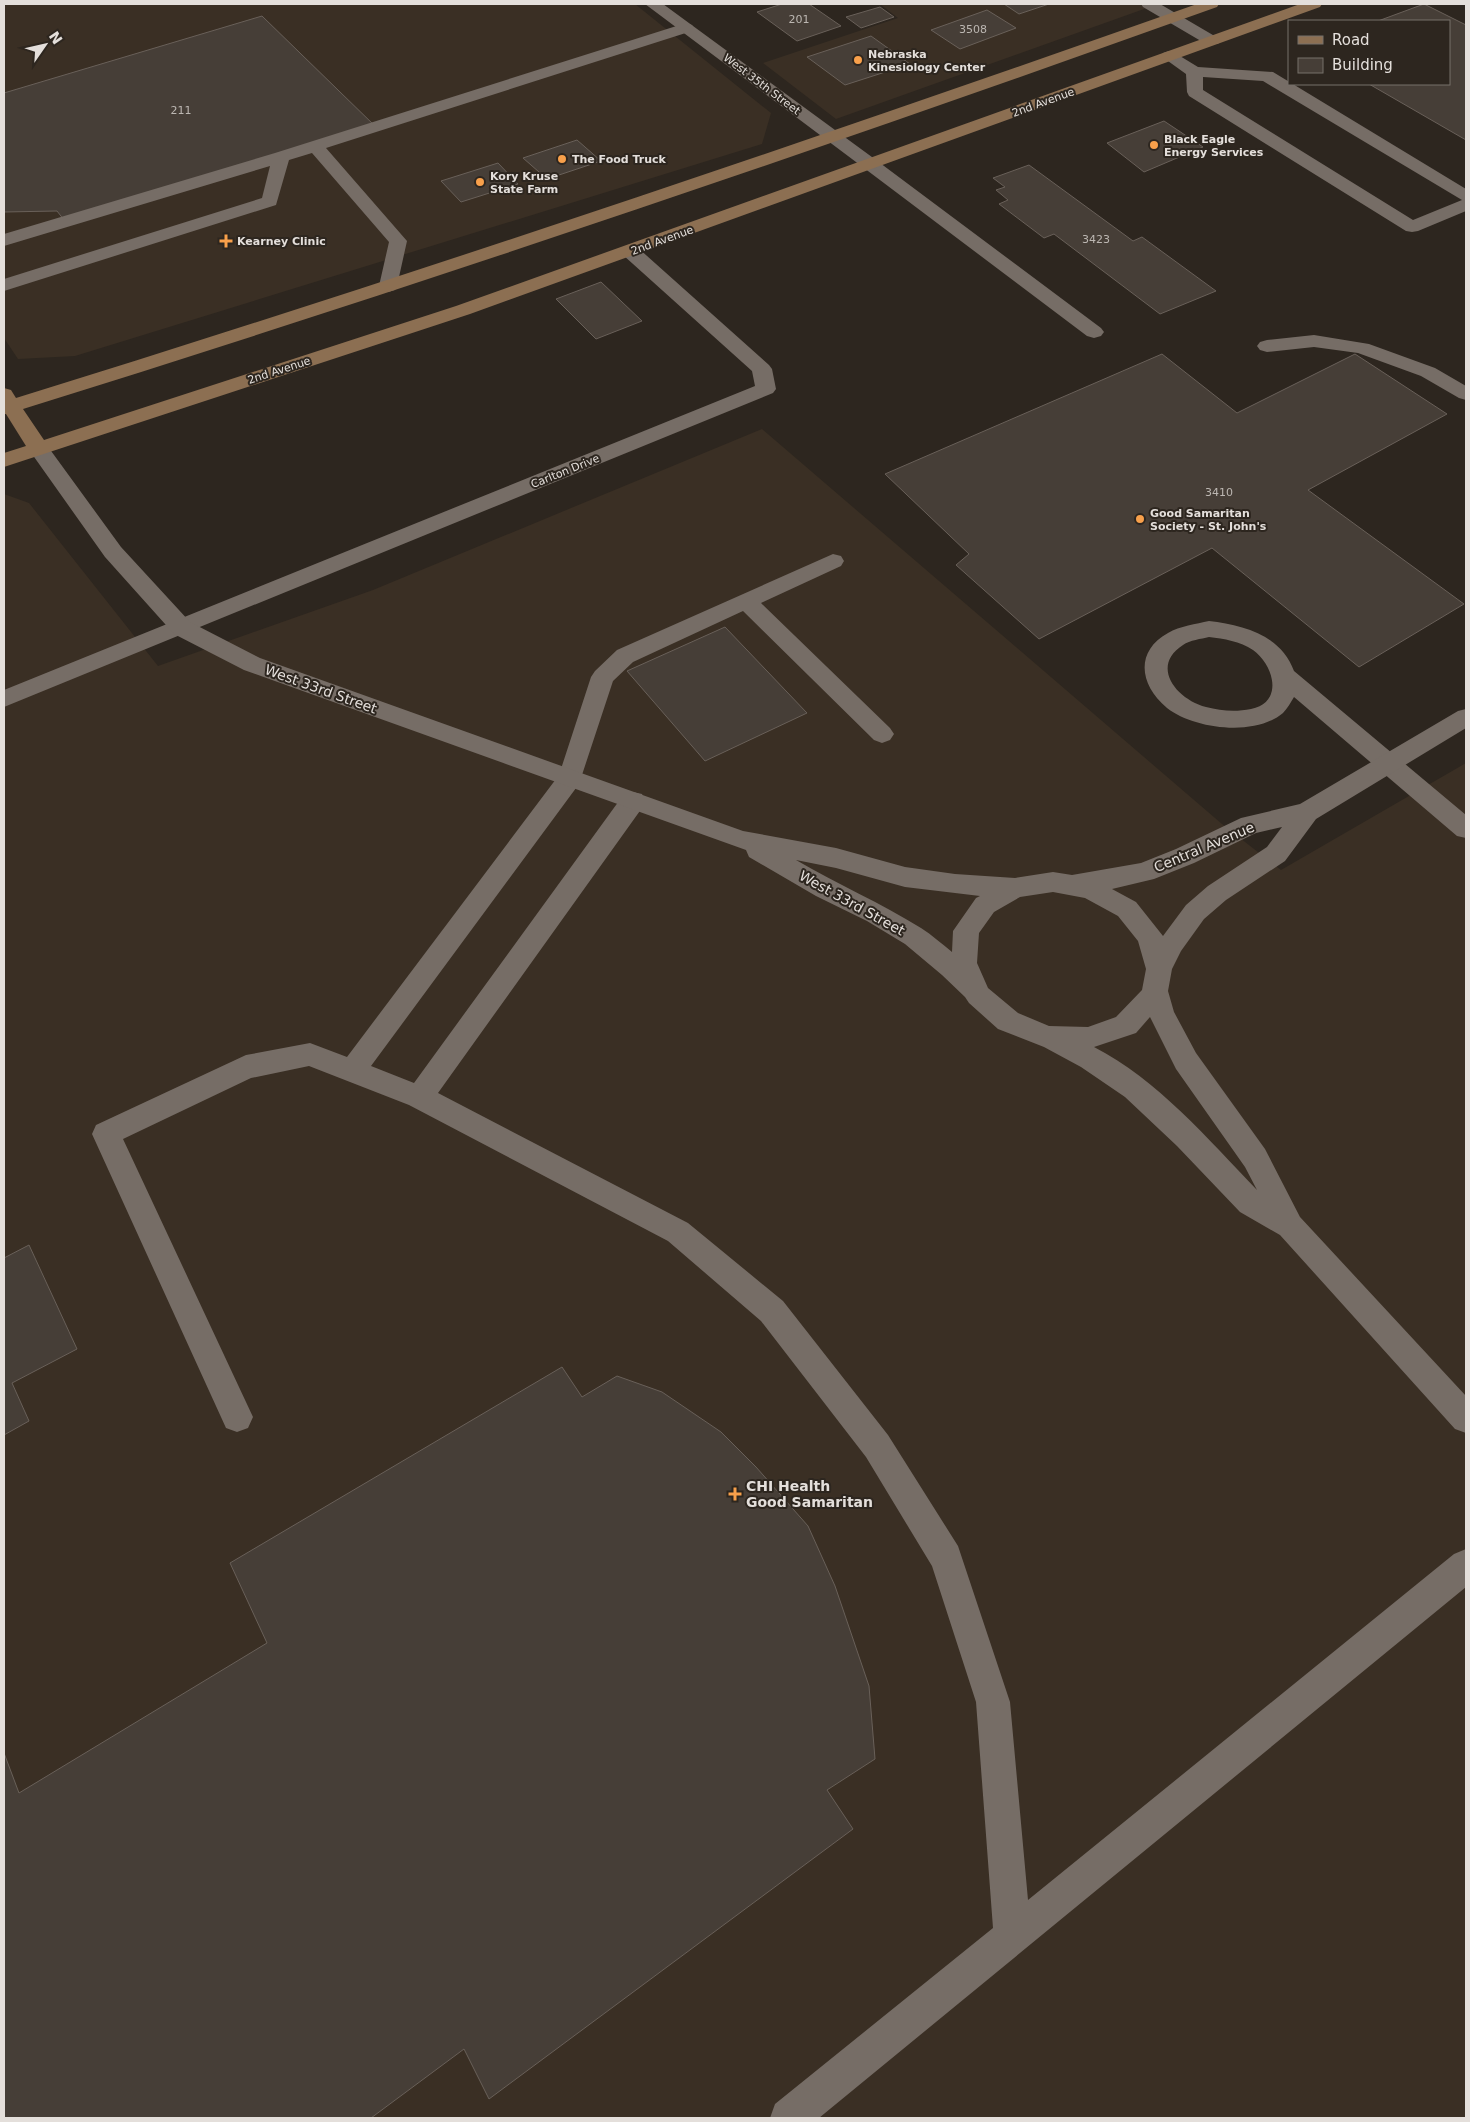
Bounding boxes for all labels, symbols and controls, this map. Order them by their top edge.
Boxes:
house number: 201 [789,13,810,26]
north arrow [20,20,70,70]
legend [1288,20,1450,85]
house number: 3508 [959,23,987,36]
text: N [46,28,66,47]
text: Road [1332,31,1370,49]
place label: Nebraska Kinesiology Center [868,48,986,74]
street label: West 35th Street [721,51,803,118]
marker: Nebraska Kinesiology Center [852,54,864,66]
text: Building [1332,56,1393,74]
street label: 2nd Avenue [1010,85,1076,120]
house number: 211 [171,104,192,117]
place label: Black Eagle Energy Services [1164,133,1264,159]
marker: Black Eagle Energy Services [1148,139,1160,151]
marker: The Food Truck [556,153,568,165]
place label: The Food Truck [572,153,667,166]
place label: Kory Kruse State Farm [490,170,558,196]
marker: Kory Kruse State Farm [474,176,486,188]
street label: 2nd Avenue [629,223,695,258]
house number: 3423 [1082,233,1110,246]
marker: Kearney Clinic [219,234,233,248]
place label: Kearney Clinic [237,235,326,248]
street label: 2nd Avenue [246,354,312,387]
street label: Carlton Drive [529,452,602,491]
house number: 3410 [1205,486,1233,499]
place label: Good Samaritan Society - St. John's [1150,507,1267,533]
marker: Good Samaritan Society - St. John's [1134,513,1146,525]
street label: West 33rd Street [263,661,380,717]
street label: Central Avenue [1151,819,1257,875]
street label: West 33rd Street [796,867,908,939]
place label: CHI Health Good Samaritan [746,1478,873,1510]
marker: CHI Health Good Samaritan [728,1487,742,1501]

